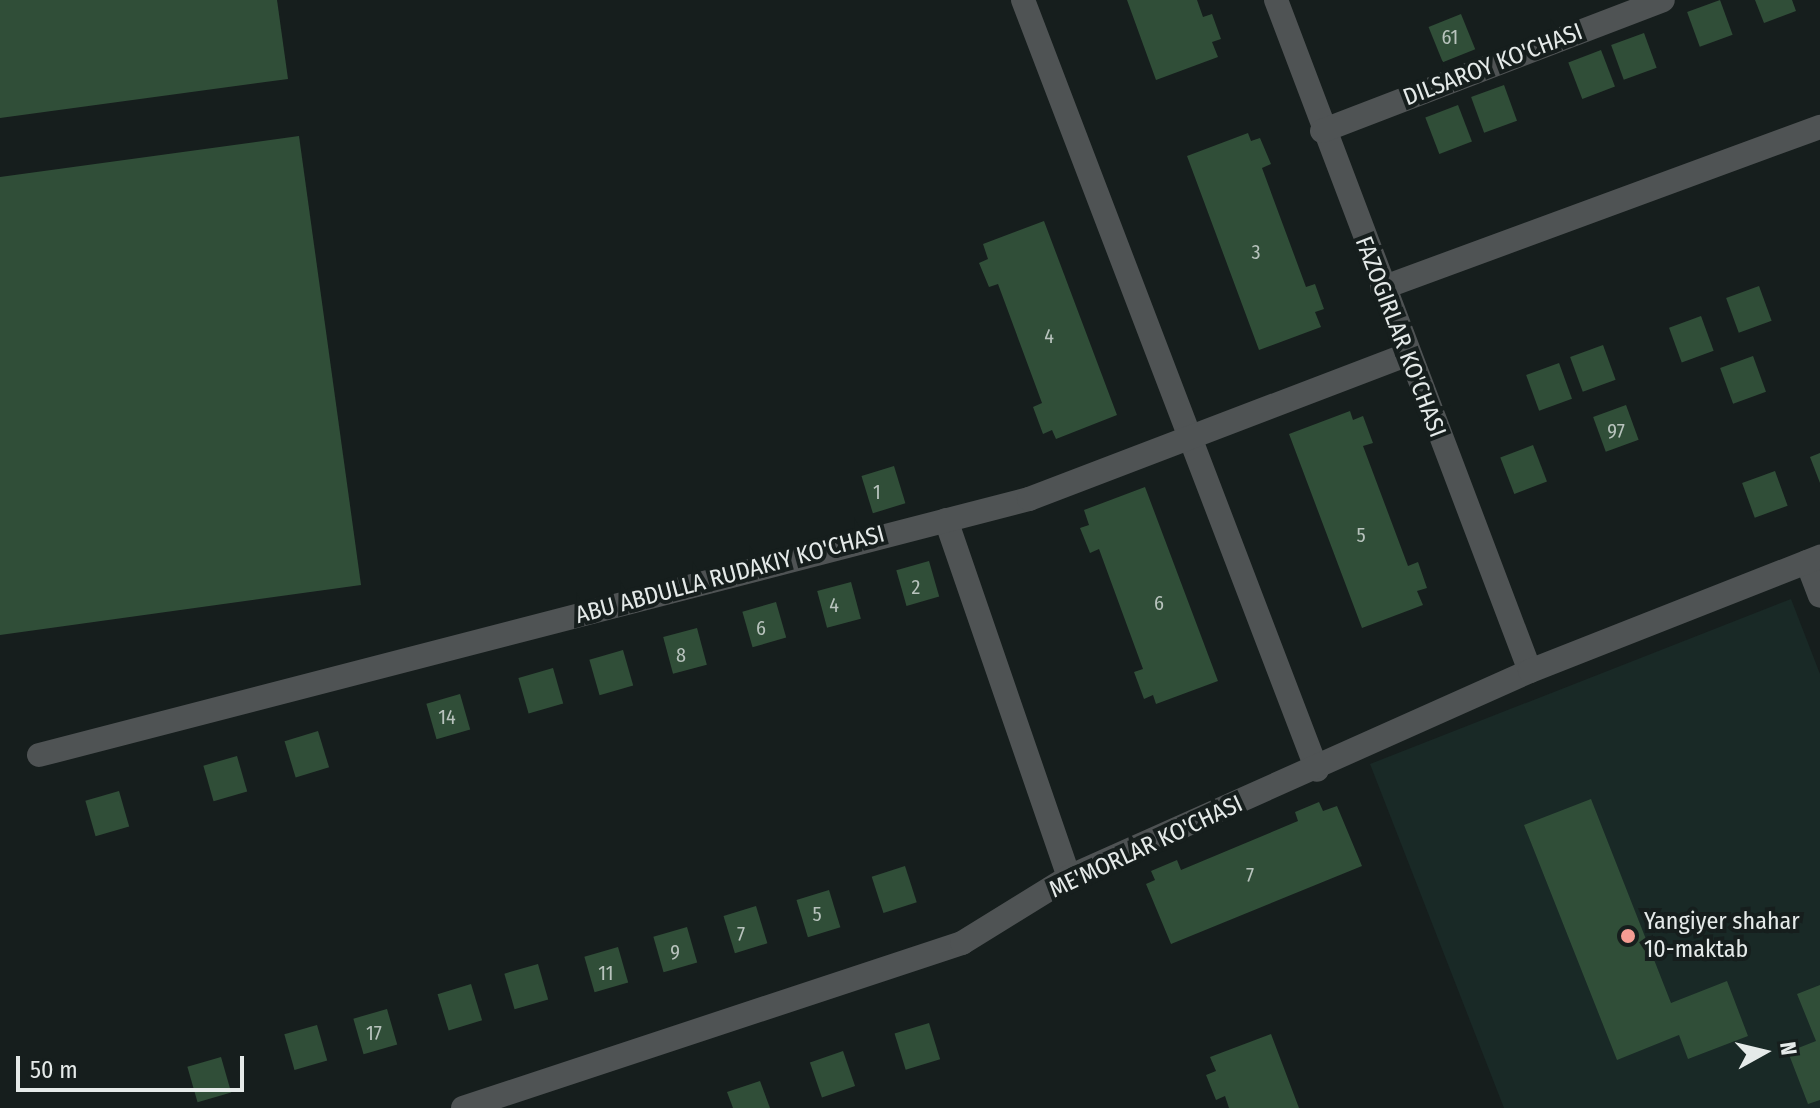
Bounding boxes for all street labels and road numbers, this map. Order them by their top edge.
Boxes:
street label: DILSAROY KO'CHASI [1399,18,1587,112]
street label: FAZOGIRLAR KO'CHASI [1348,233,1452,441]
street label: ABU ABDULLA RUDAKIY KO'CHASI [572,520,888,630]
street label: ME'MORLAR KO'CHASI [1045,790,1247,904]

